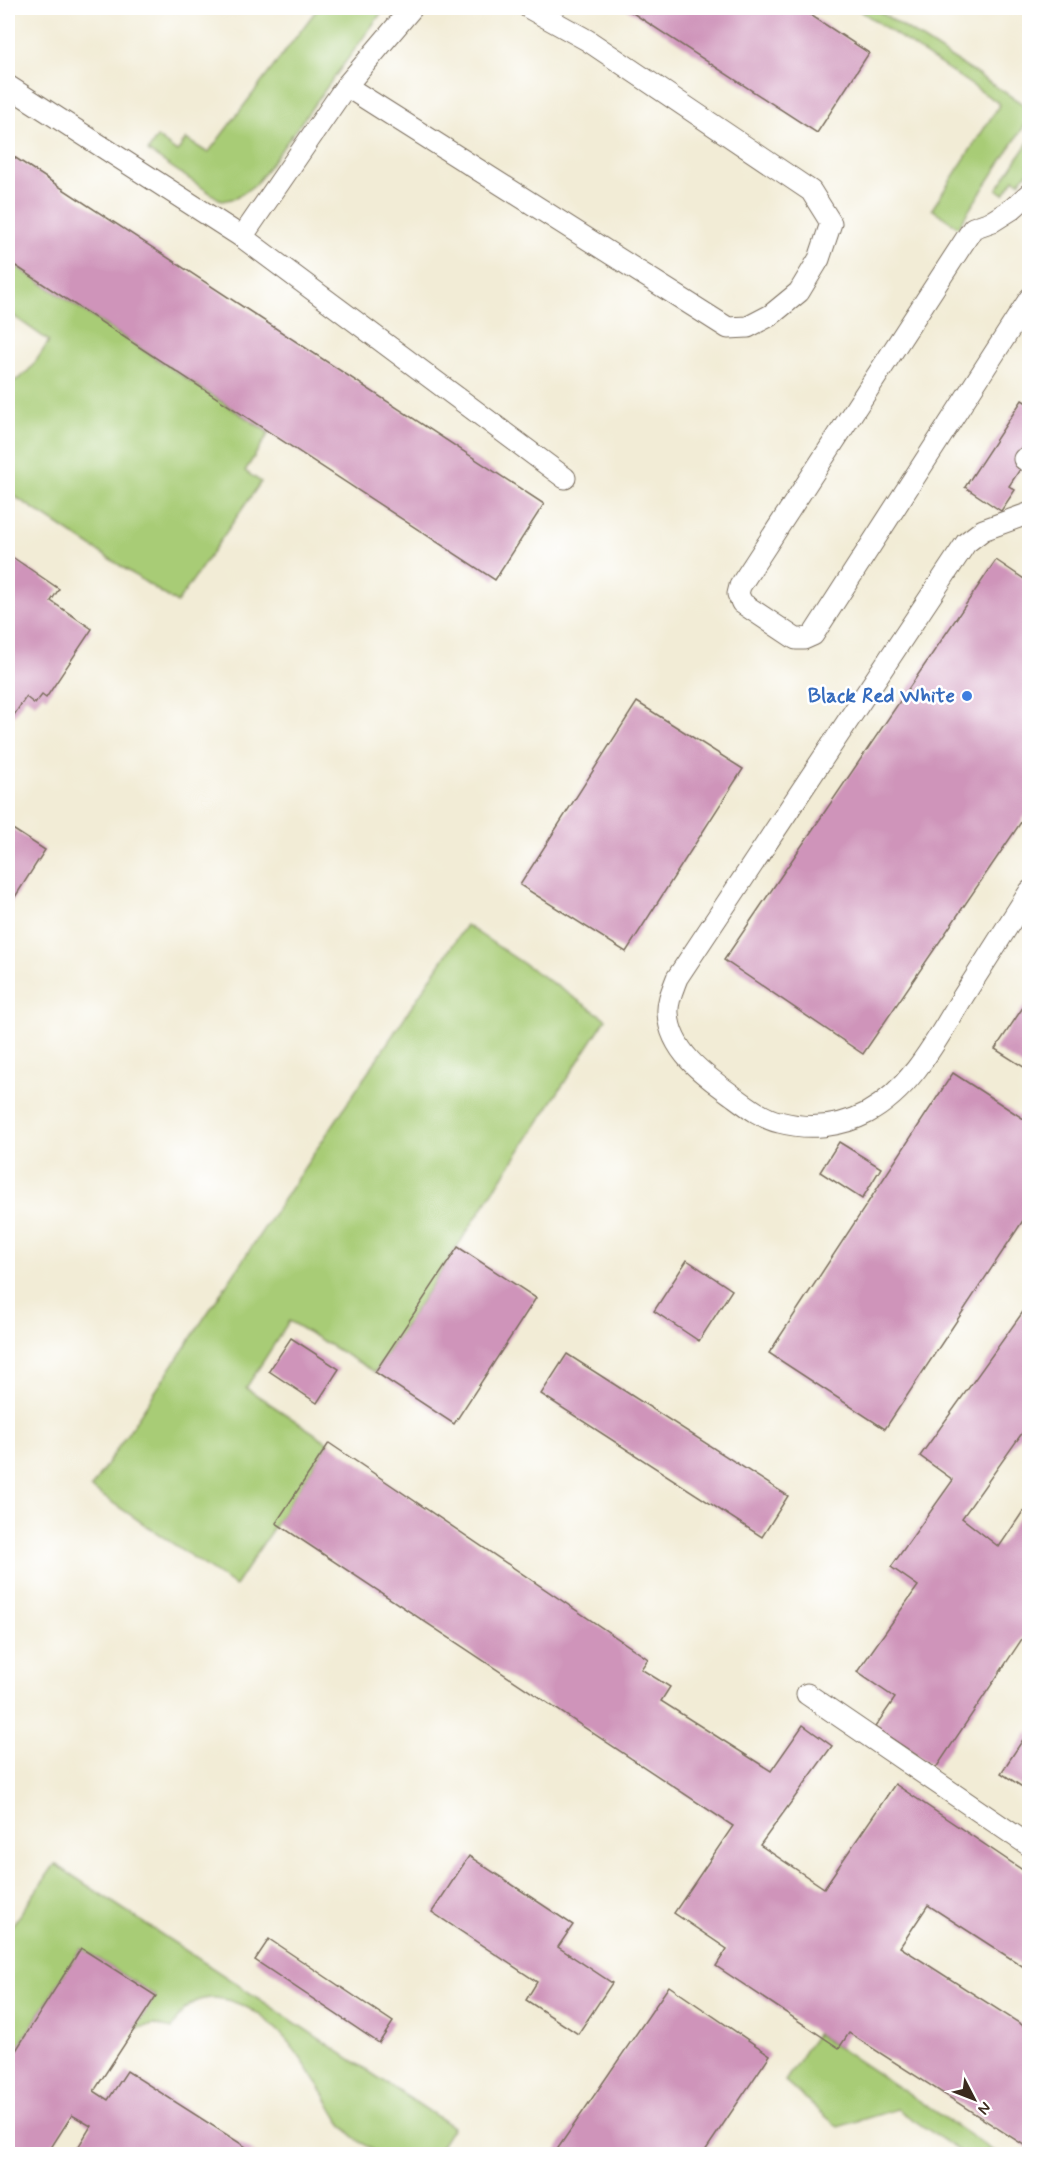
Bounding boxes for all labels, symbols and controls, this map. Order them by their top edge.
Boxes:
place label: Black Red White [808,682,955,710]
marker: Black Red White [960,689,974,703]
north arrow [944,2069,1004,2129]
text: N [973,2097,995,2119]

